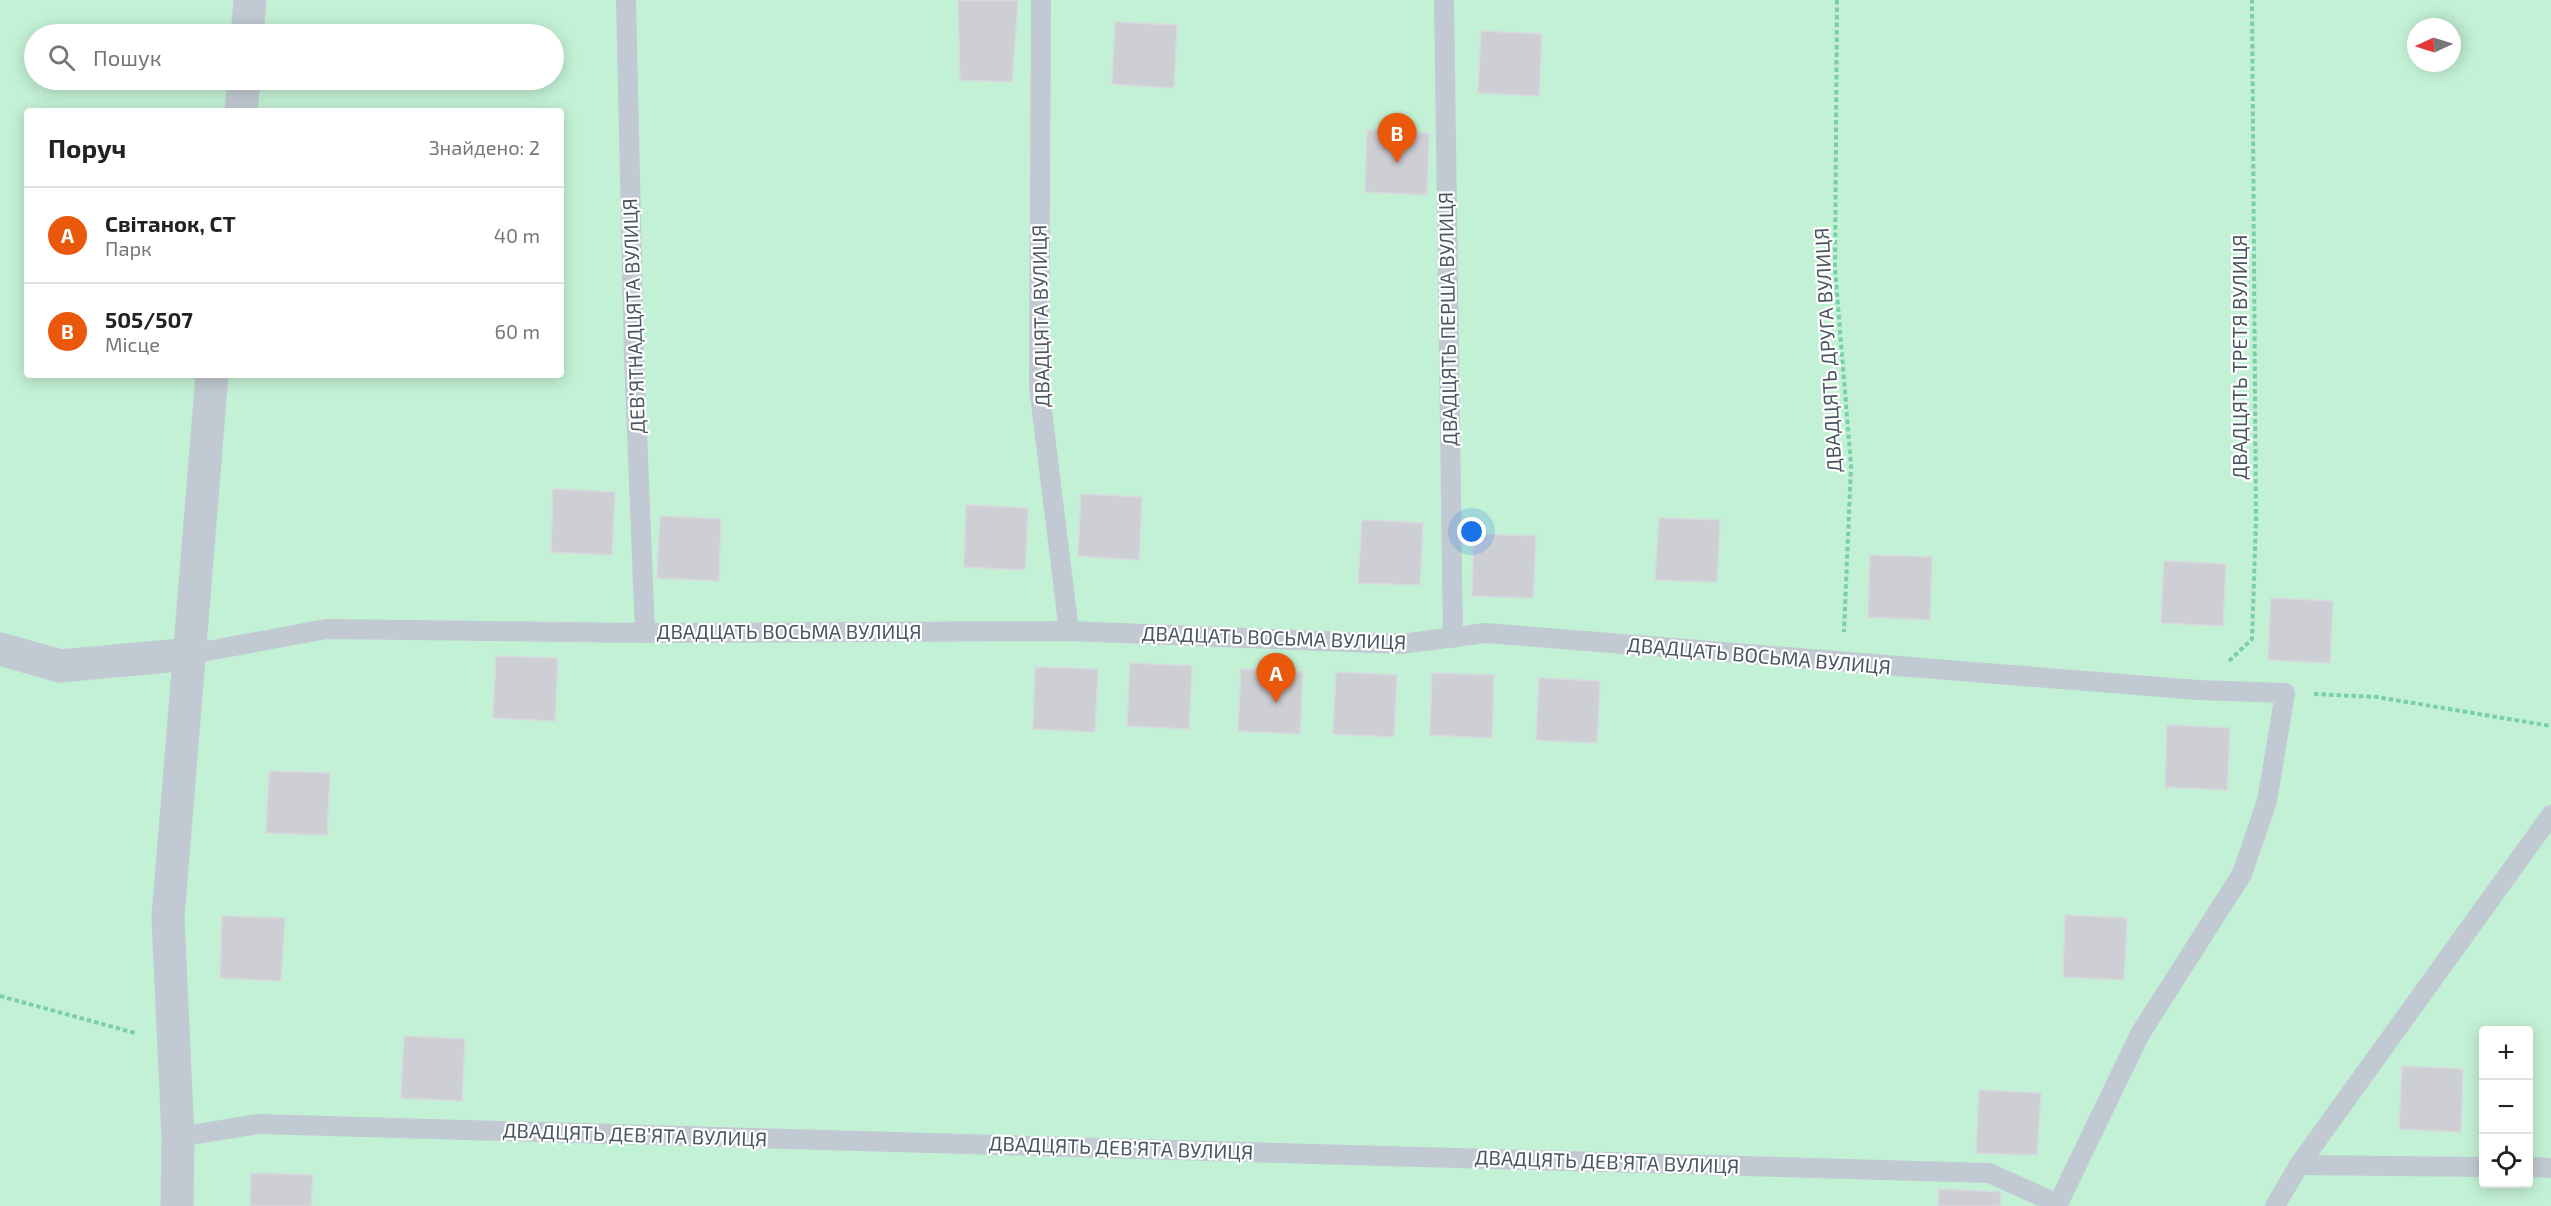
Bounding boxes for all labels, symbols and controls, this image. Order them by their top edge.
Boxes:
north arrow [2407,18,2461,72]
search box [24,24,564,90]
icon: search [45,41,78,74]
text: Пошук [93,44,162,70]
pin: B [1378,114,1416,163]
text: Поруч [48,132,126,163]
text: Знайдено: 2 [429,135,540,159]
street label: ДВАДЦЯТЬ ПЕРША ВУЛИЦЯ [1433,192,1461,446]
street label: ДЕВ’ЯТНАДЦЯТА ВУЛИЦЯ [617,198,649,434]
text: Світанок, СТ [105,210,236,236]
text: A [61,223,74,247]
text: 40 m [494,223,540,247]
street label: ДВАДЦЯТА ВУЛИЦЯ [1026,224,1054,408]
street label: ДВАДЦЯТЬ ДРУГА ВУЛИЦЯ [1809,227,1845,473]
street label: ДВАДЦЯТЬ ТРЕТЯ ВУЛИЦЯ [2227,234,2251,480]
text: Парк [105,236,152,260]
text: 505/507 [105,306,193,332]
text: B [61,319,74,343]
text: 60 m [495,319,540,343]
text: Місце [105,332,160,356]
your location [1457,517,1486,546]
street label: ДВАДЦАТЬ ВОСЬМА ВУЛИЦЯ [657,619,921,643]
street label: ДВАДЦАТЬ ВОСЬМА ВУЛИЦЯ [1141,620,1407,654]
street label: ДВАДЦАТЬ ВОСЬМА ВУЛИЦЯ [1626,632,1892,678]
pin: A [1256,654,1296,703]
map controls [2479,1026,2533,1188]
button: + [2479,1026,2533,1080]
button: − [2479,1080,2533,1134]
street label: ДВАДЦЯТЬ ДЕВ’ЯТА ВУЛИЦЯ [502,1117,768,1151]
street label: ДВАДЦЯТЬ ДЕВ’ЯТА ВУЛИЦЯ [988,1130,1254,1164]
button: locate [2479,1134,2533,1188]
street label: ДВАДЦЯТЬ ДЕВ’ЯТА ВУЛИЦЯ [1474,1144,1740,1178]

